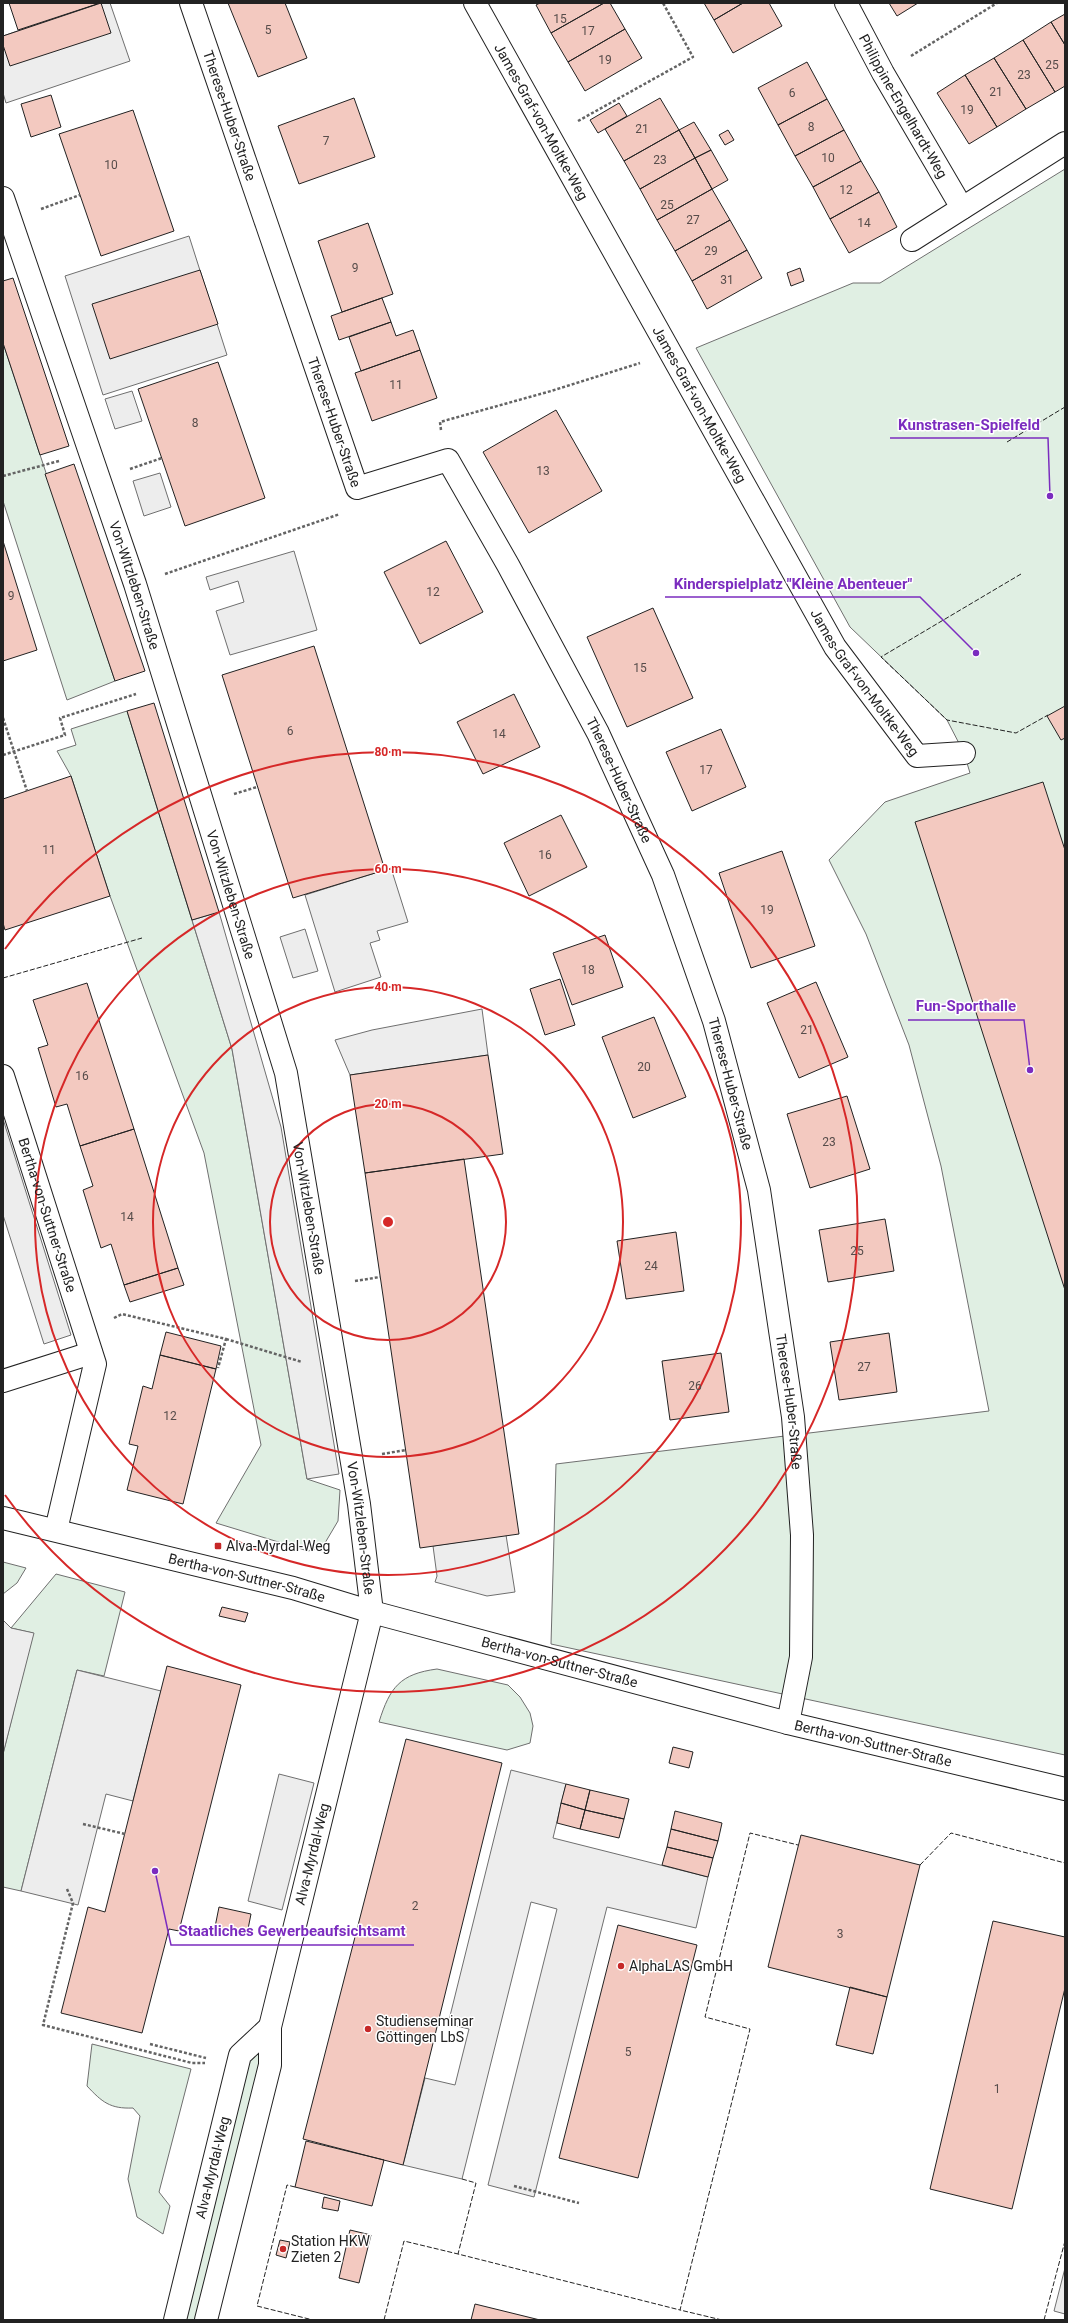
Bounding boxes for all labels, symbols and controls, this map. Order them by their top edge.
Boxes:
house number: 15 [553,12,567,26]
house number: 5 [265,23,272,37]
house number: 17 [581,24,595,38]
street label: Philippine-Engelhardt-Weg [856,31,951,181]
street label: James-Graf-von-Moltke-Weg [491,41,592,203]
street label: Therese-Huber-Straße [200,48,259,183]
house number: 19 [598,53,612,67]
house number: 25 [1045,58,1059,72]
house number: 23 [1017,68,1031,82]
house number: 21 [989,85,1003,99]
house number: 6 [789,86,796,100]
house number: 19 [960,103,974,117]
house number: 8 [808,120,815,134]
house number: 21 [635,122,649,136]
house number: 7 [323,134,330,148]
house number: 10 [821,151,835,165]
house number: 23 [653,153,667,167]
house number: 10 [104,158,118,172]
house number: 12 [839,183,853,197]
house number: 25 [660,198,674,212]
house number: 27 [686,213,700,227]
house number: 14 [857,216,871,230]
house number: 29 [704,244,718,258]
house number: 9 [352,261,358,275]
house number: 31 [720,273,734,287]
street label: James-Graf-von-Moltke-Weg [649,323,750,486]
street label: Therese-Huber-Straße [305,355,364,489]
house number: 11 [389,378,403,392]
callout: Kunstrasen-Spielfeld [890,411,1048,438]
house number: 8 [192,416,199,430]
text: Kunstrasen-Spielfeld [898,416,1040,434]
house number: 13 [536,464,550,478]
street label: Von-Witzleben-Straße [106,519,163,651]
callout: Kinderspielplatz "Kleine Abenteuer" [665,570,920,597]
text: Kinderspielplatz "Kleine Abenteuer" [674,575,913,593]
house number: 12 [426,585,440,599]
house number: 9 [8,589,14,603]
street label: James-Graf-von-Moltke-Weg [807,606,922,759]
house number: 15 [633,661,647,675]
street label: Therese-Huber-Straße [583,715,655,845]
house number: 6 [287,724,294,738]
house number: 14 [492,727,506,741]
text: 80 m [374,745,402,759]
house number: 17 [699,763,713,777]
street label: Von-Witzleben-Straße [203,828,258,961]
house number: 11 [42,843,56,857]
house number: 16 [538,848,552,862]
text: 60 m [374,862,402,876]
house number: 19 [760,903,774,917]
house number: 18 [581,963,595,977]
text: 40 m [374,980,402,994]
callout: Fun-Sporthalle [908,993,1024,1020]
text: Fun-Sporthalle [916,997,1016,1015]
street label: Therese-Huber-Straße [705,1016,756,1152]
house number: 21 [800,1023,814,1037]
house number: 20 [637,1060,651,1074]
house number: 16 [75,1069,89,1083]
text: 20 m [374,1097,402,1111]
house number: 23 [822,1135,836,1149]
street label: Bertha-von-Suttner-Straße [15,1136,80,1294]
street label: Von-Witzleben-Straße [290,1141,328,1276]
house number: 14 [120,1210,134,1224]
centre of rings [381,1215,395,1229]
house number: 25 [850,1244,864,1258]
house number: 24 [644,1259,658,1273]
street label: Therese-Huber-Straße [773,1333,805,1470]
house number: 27 [857,1360,871,1374]
house number: 26 [688,1379,702,1393]
house number: 12 [163,1409,177,1423]
street label: Von-Witzleben-Straße [344,1460,378,1595]
place label: Alva-Myrdal-Weg [226,1538,330,1554]
marker: Alva-Myrdal-Weg [213,1541,223,1551]
street label: Bertha-von-Suttner-Straße [167,1550,327,1605]
street label: Bertha-von-Suttner-Straße [480,1634,639,1691]
street label: Bertha-von-Suttner-Straße [793,1717,953,1770]
street label: Alva-Myrdal-Weg [292,1801,332,1907]
house number: 2 [412,1899,419,1913]
callout: Staatliches Gewerbeaufsichtsamt [171,1918,414,1945]
text: Staatliches Gewerbeaufsichtsamt [178,1922,406,1940]
house number: 3 [837,1927,843,1941]
place label: AlphaLAS GmbH [629,1958,733,1974]
marker: AlphaLAS GmbH [616,1961,626,1971]
place label: Studienseminar Göttingen LbS [376,2013,474,2045]
marker: Studienseminar Göttingen LbS [363,2024,373,2034]
house number: 5 [625,2045,632,2059]
house number: 1 [994,2082,1000,2096]
street label: Alva-Myrdal-Weg [192,2115,233,2220]
place label: Station HKW Zieten 2 [291,2233,370,2265]
marker: Station HKW Zieten 2 [278,2244,288,2254]

